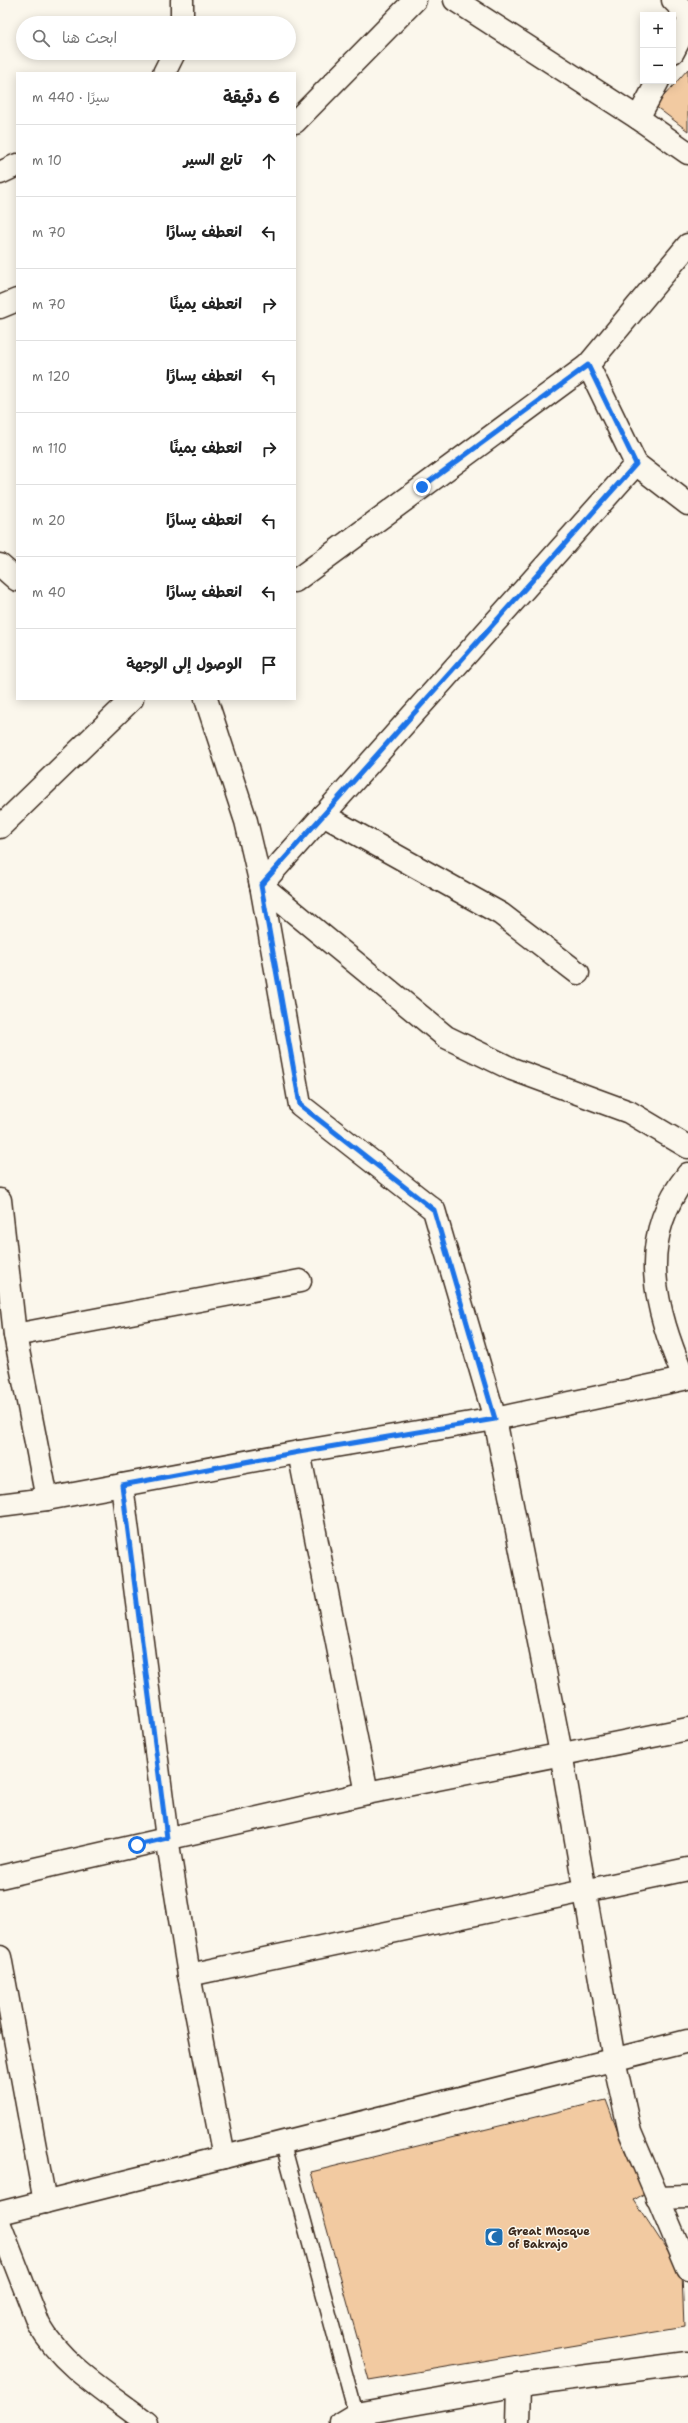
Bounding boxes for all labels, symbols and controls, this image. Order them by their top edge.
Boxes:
map controls [640,12,676,84]
button: + [640,12,676,48]
search box [16,16,296,60]
icon: search [30,27,52,49]
text: ابحث هنا [62,28,117,48]
button: − [640,48,676,84]
text: 6 دقيقة [223,86,280,108]
text: سيرًا · 440 m [32,89,110,106]
text: تابع السير [183,150,242,170]
icon: ahead [258,150,280,172]
text: 10 m [32,152,62,169]
text: انعطف يسارًا [166,222,242,242]
icon: left [258,222,280,244]
text: 70 m [32,224,66,241]
text: انعطف يمينًا [170,294,242,314]
icon: right [258,294,280,316]
text: 70 m [32,296,66,313]
text: انعطف يسارًا [166,366,242,386]
icon: left [258,366,280,388]
text: 120 m [32,368,70,385]
text: انعطف يمينًا [170,438,242,458]
icon: right [258,438,280,460]
text: 110 m [32,440,67,457]
route end [413,478,431,496]
text: انعطف يسارًا [166,510,242,530]
icon: left [258,510,280,532]
text: 20 m [32,512,65,529]
text: انعطف يسارًا [166,582,242,602]
icon: left [258,582,280,604]
text: 40 m [32,584,66,601]
text: الوصول إلى الوجهة [126,654,242,674]
icon: arrive [258,654,280,676]
route start [128,1836,146,1854]
place label: Great Mosque of Bakrajo [508,2224,590,2252]
mosque icon: Great Mosque of Bakrajo [483,2226,505,2248]

